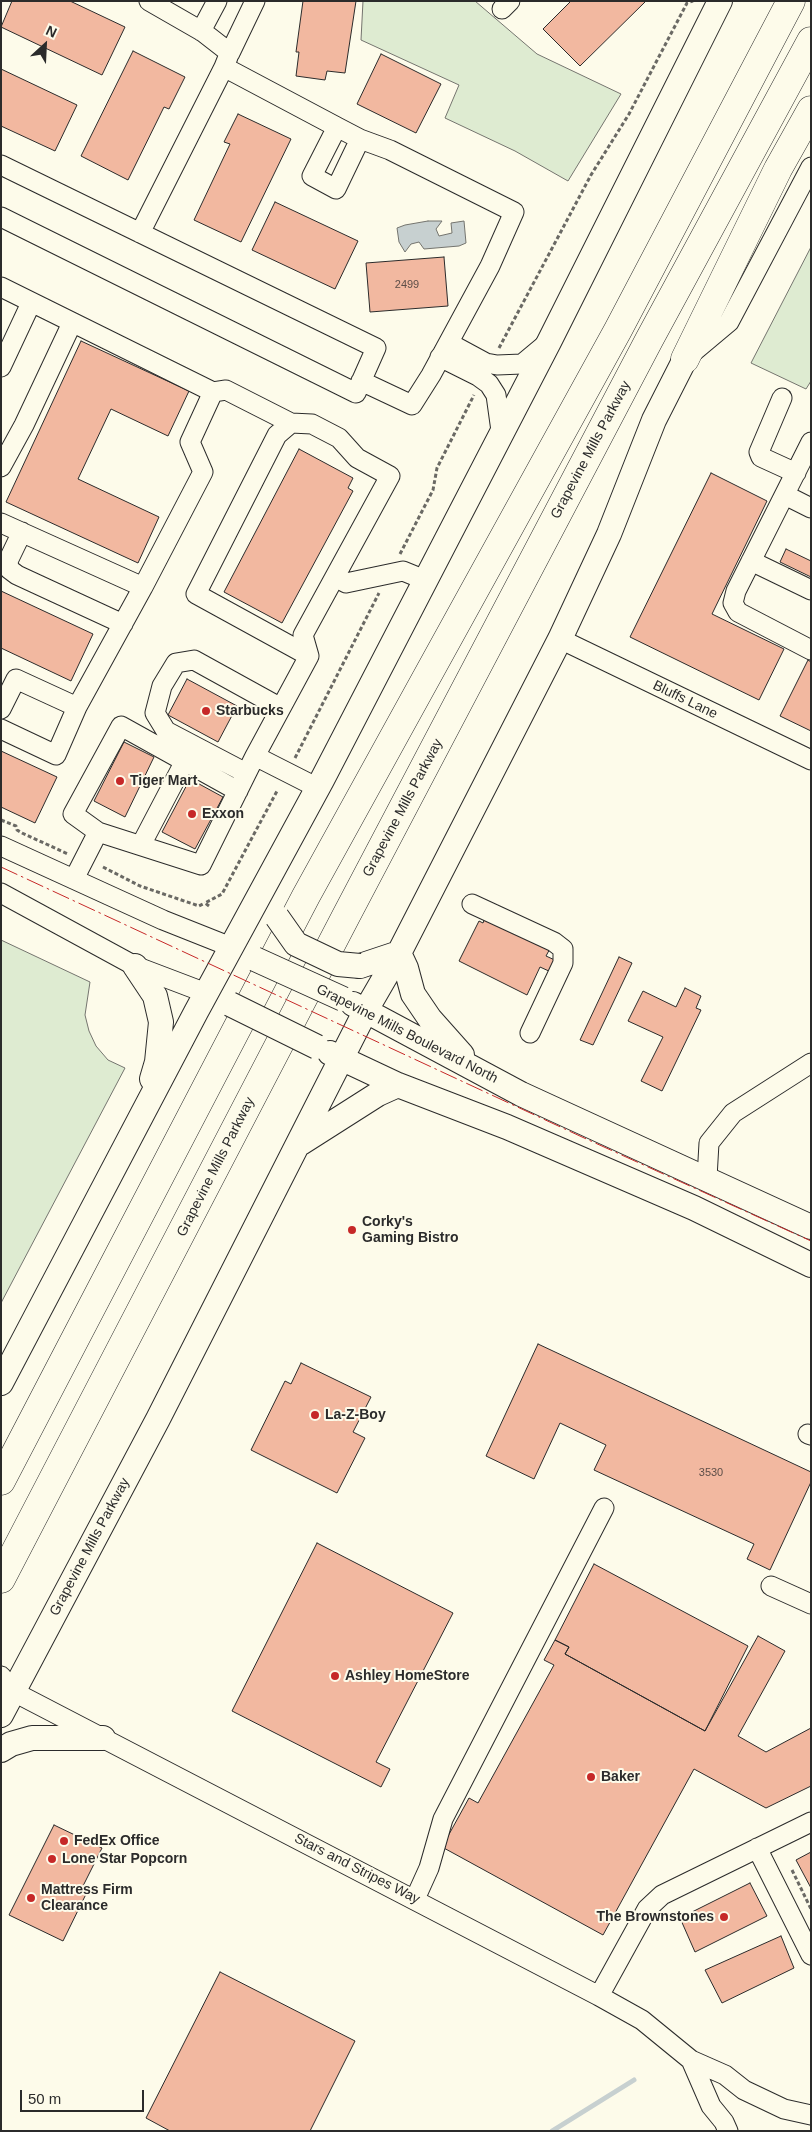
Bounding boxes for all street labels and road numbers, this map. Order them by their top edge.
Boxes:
street label: Grapevine Mills Parkway [547,378,635,522]
street label: Bluffs Lane [650,677,720,723]
street label: Grapevine Mills Parkway [359,736,447,880]
street label: Grapevine Mills Boulevard North [313,981,501,1087]
street label: Grapevine Mills Parkway [174,1095,258,1239]
street label: Grapevine Mills Parkway [46,1475,134,1619]
street label: Stars and Stripes Way [291,1830,423,1908]

